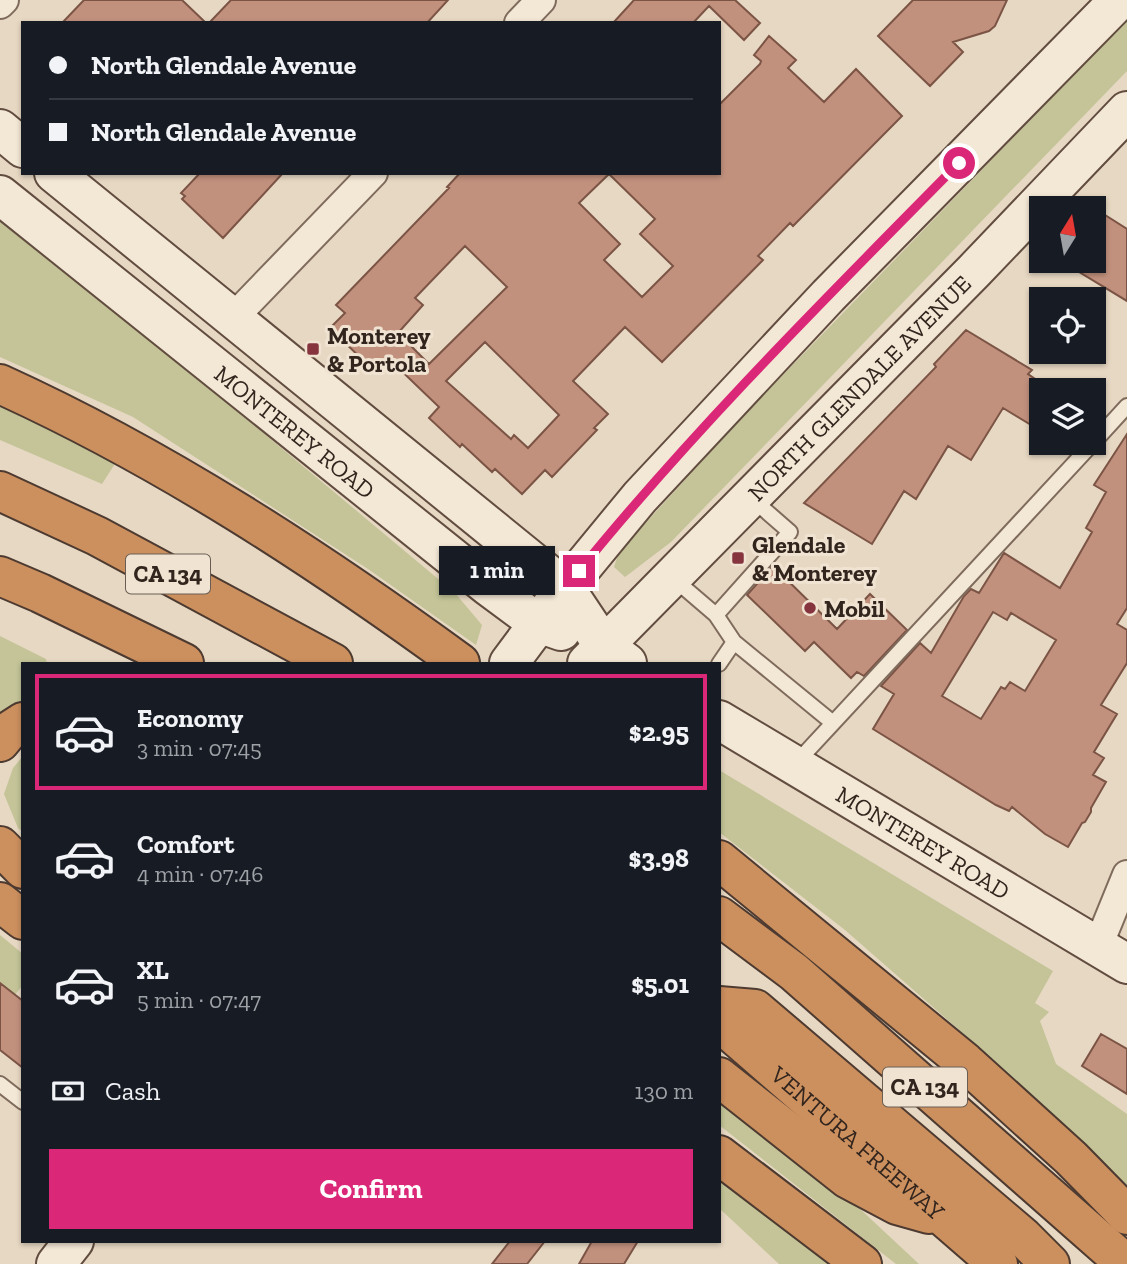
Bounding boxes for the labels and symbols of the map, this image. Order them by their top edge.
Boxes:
route start [943,147,975,179]
north arrow [1029,196,1106,273]
street label: NORTH GLENDALE AVENUE [741,269,977,507]
place label: Monterey & Portola [327,321,431,378]
marker: Monterey & Portola [305,341,321,357]
street label: MONTEREY ROAD [209,358,381,504]
place label: Glendale & Monterey [752,530,877,587]
callout: 1 min [439,546,554,596]
marker: Glendale & Monterey [730,550,746,566]
road number: CA 134 [126,554,210,594]
route end [563,555,595,587]
place label: Mobil [824,594,885,623]
marker: Mobil [802,600,818,616]
street label: MONTEREY ROAD [831,779,1015,905]
street label: VENTURA FREEWAY [764,1059,951,1226]
road number: CA 134 [883,1068,967,1106]

